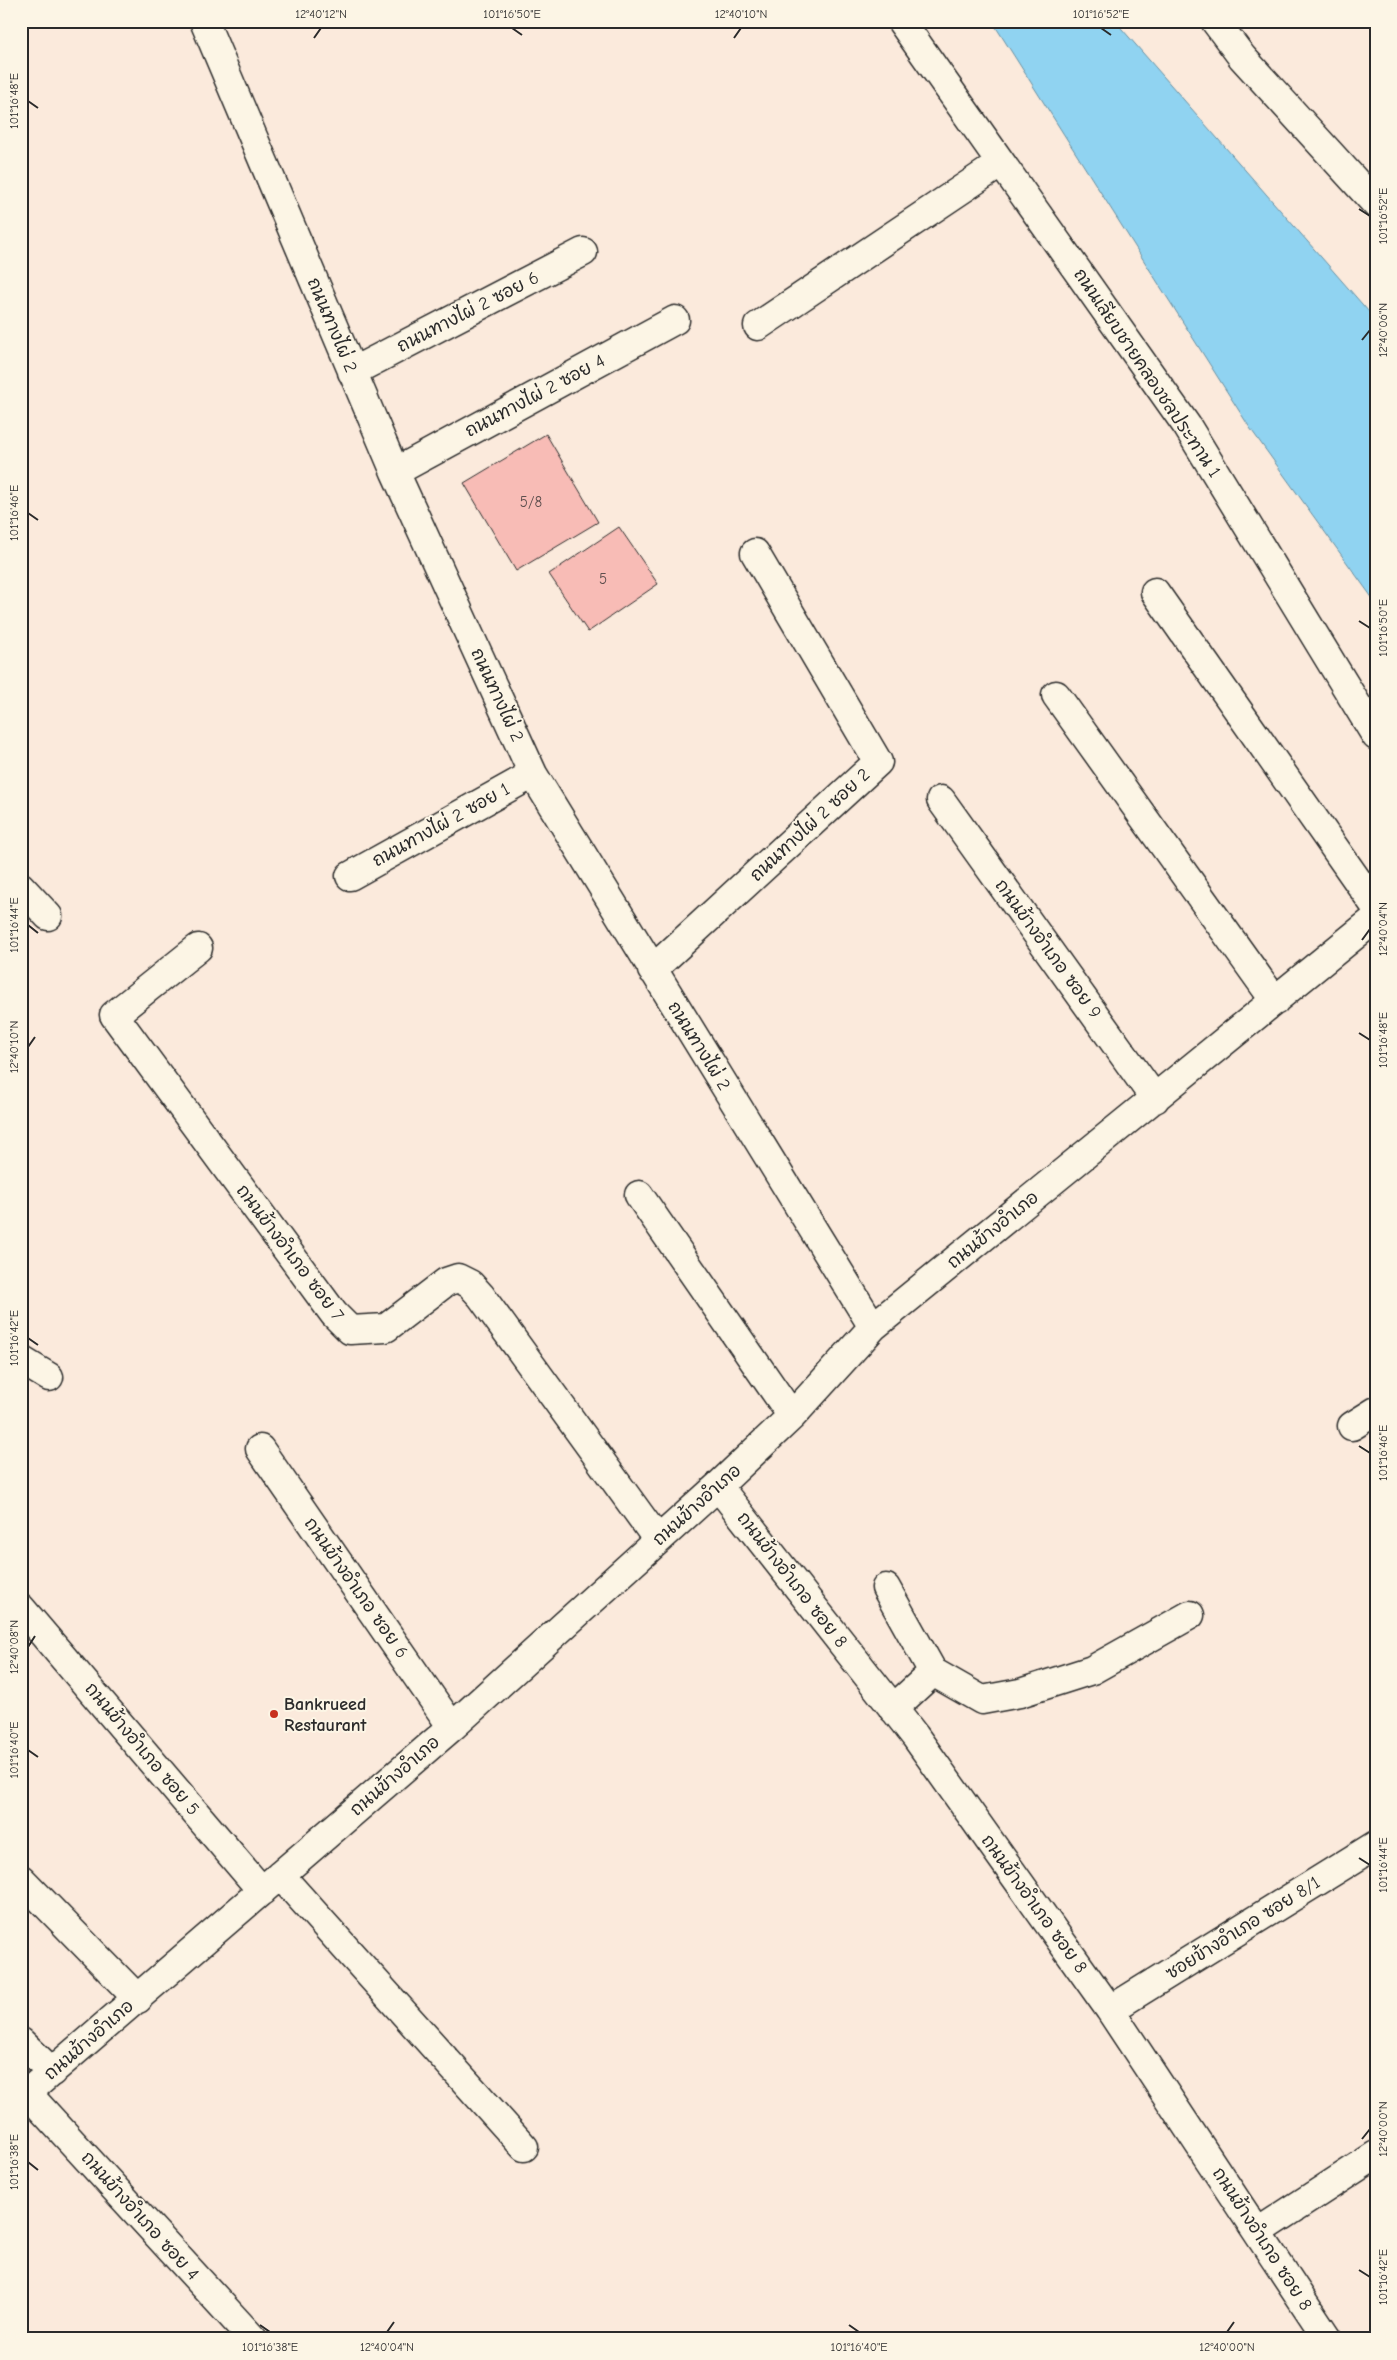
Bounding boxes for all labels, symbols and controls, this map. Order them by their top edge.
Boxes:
text: 12°40'12"N [295,7,347,21]
text: 101°16'50"E [483,7,541,21]
text: 12°40'10"N [715,7,767,21]
text: 101°16'52"E [1073,7,1129,21]
text: 101°16'48"E [7,73,21,129]
text: 101°16'52"E [1376,188,1390,244]
street label: ถนนเลียบชายคลองชลประทาน 1 [1069,263,1227,481]
street label: ถนนทางไผ่ 2 ซอย 6 [392,264,542,357]
street label: ถนนทางไผ่ 2 [303,273,364,376]
text: 12°40'06"N [1376,303,1390,357]
street label: ถนนทางไผ่ 2 ซอย 4 [460,348,609,442]
text: 101°16'46"E [7,485,21,541]
house number: 5/8 [520,493,542,511]
house number: 5 [599,570,607,588]
text: 101°16'50"E [1376,599,1390,657]
street label: ถนนทางไผ่ 2 [466,643,531,745]
street label: ถนนทางไผ่ 2 ซอย 2 [744,762,874,886]
street label: ถนนทางไผ่ 2 ซอย 1 [367,776,513,871]
street label: ถนนข้างอำเภอ ซอย 9 [991,874,1107,1023]
text: 101°16'44"E [7,897,21,953]
text: 12°40'04"N [1376,902,1390,956]
street label: ถนนทางไผ่ 2 [663,996,737,1094]
text: 101°16'48"E [1376,1012,1390,1068]
text: 12°40'10"N [7,1021,21,1073]
street label: ถนนข้างอำเภอ ซอย 7 [232,1179,350,1326]
street label: ถนนข้างอำเภอ [942,1185,1043,1273]
text: 101°16'42"E [7,1310,21,1366]
text: 101°16'46"E [1376,1425,1390,1481]
street label: ถนนข้างอำเภอ [647,1458,745,1550]
street label: ถนนข้างอำเภอ ซอย 8 [733,1507,853,1652]
street label: ถนนข้างอำเภอ ซอย 6 [300,1513,414,1662]
text: 12°40'08"N [7,1620,21,1674]
street label: ถนนข้างอำเภอ ซอย 5 [80,1677,205,1820]
place label: Bankrueed Restaurant [284,1694,368,1736]
marker: Bankrueed Restaurant [268,1708,280,1720]
text: 101°16'40"E [7,1721,21,1779]
street label: ถนนข้างอำเภอ [345,1730,444,1820]
street label: ถนนข้างอำเภอ ซอย 8 [977,1829,1093,1977]
text: 101°16'44"E [1376,1837,1390,1893]
street label: ซอยข้างอำเภอ ซอย 8/1 [1161,1870,1324,1984]
street label: ถนนข้างอำเภอ [39,1994,138,2084]
text: 12°40'00"N [1376,2101,1390,2157]
text: 101°16'38"E [7,2134,21,2190]
street label: ถนนข้างอำเภอ ซอย 4 [77,2146,205,2285]
street label: ถนนข้างอำเภอ ซอย 8 [1208,2162,1318,2314]
text: 101°16'42"E [1376,2249,1390,2305]
text: 101°16'38"E [242,2340,298,2354]
text: 12°40'04"N [360,2340,414,2354]
text: 101°16'40"E [830,2340,888,2354]
text: 12°40'00"N [1199,2340,1255,2354]

